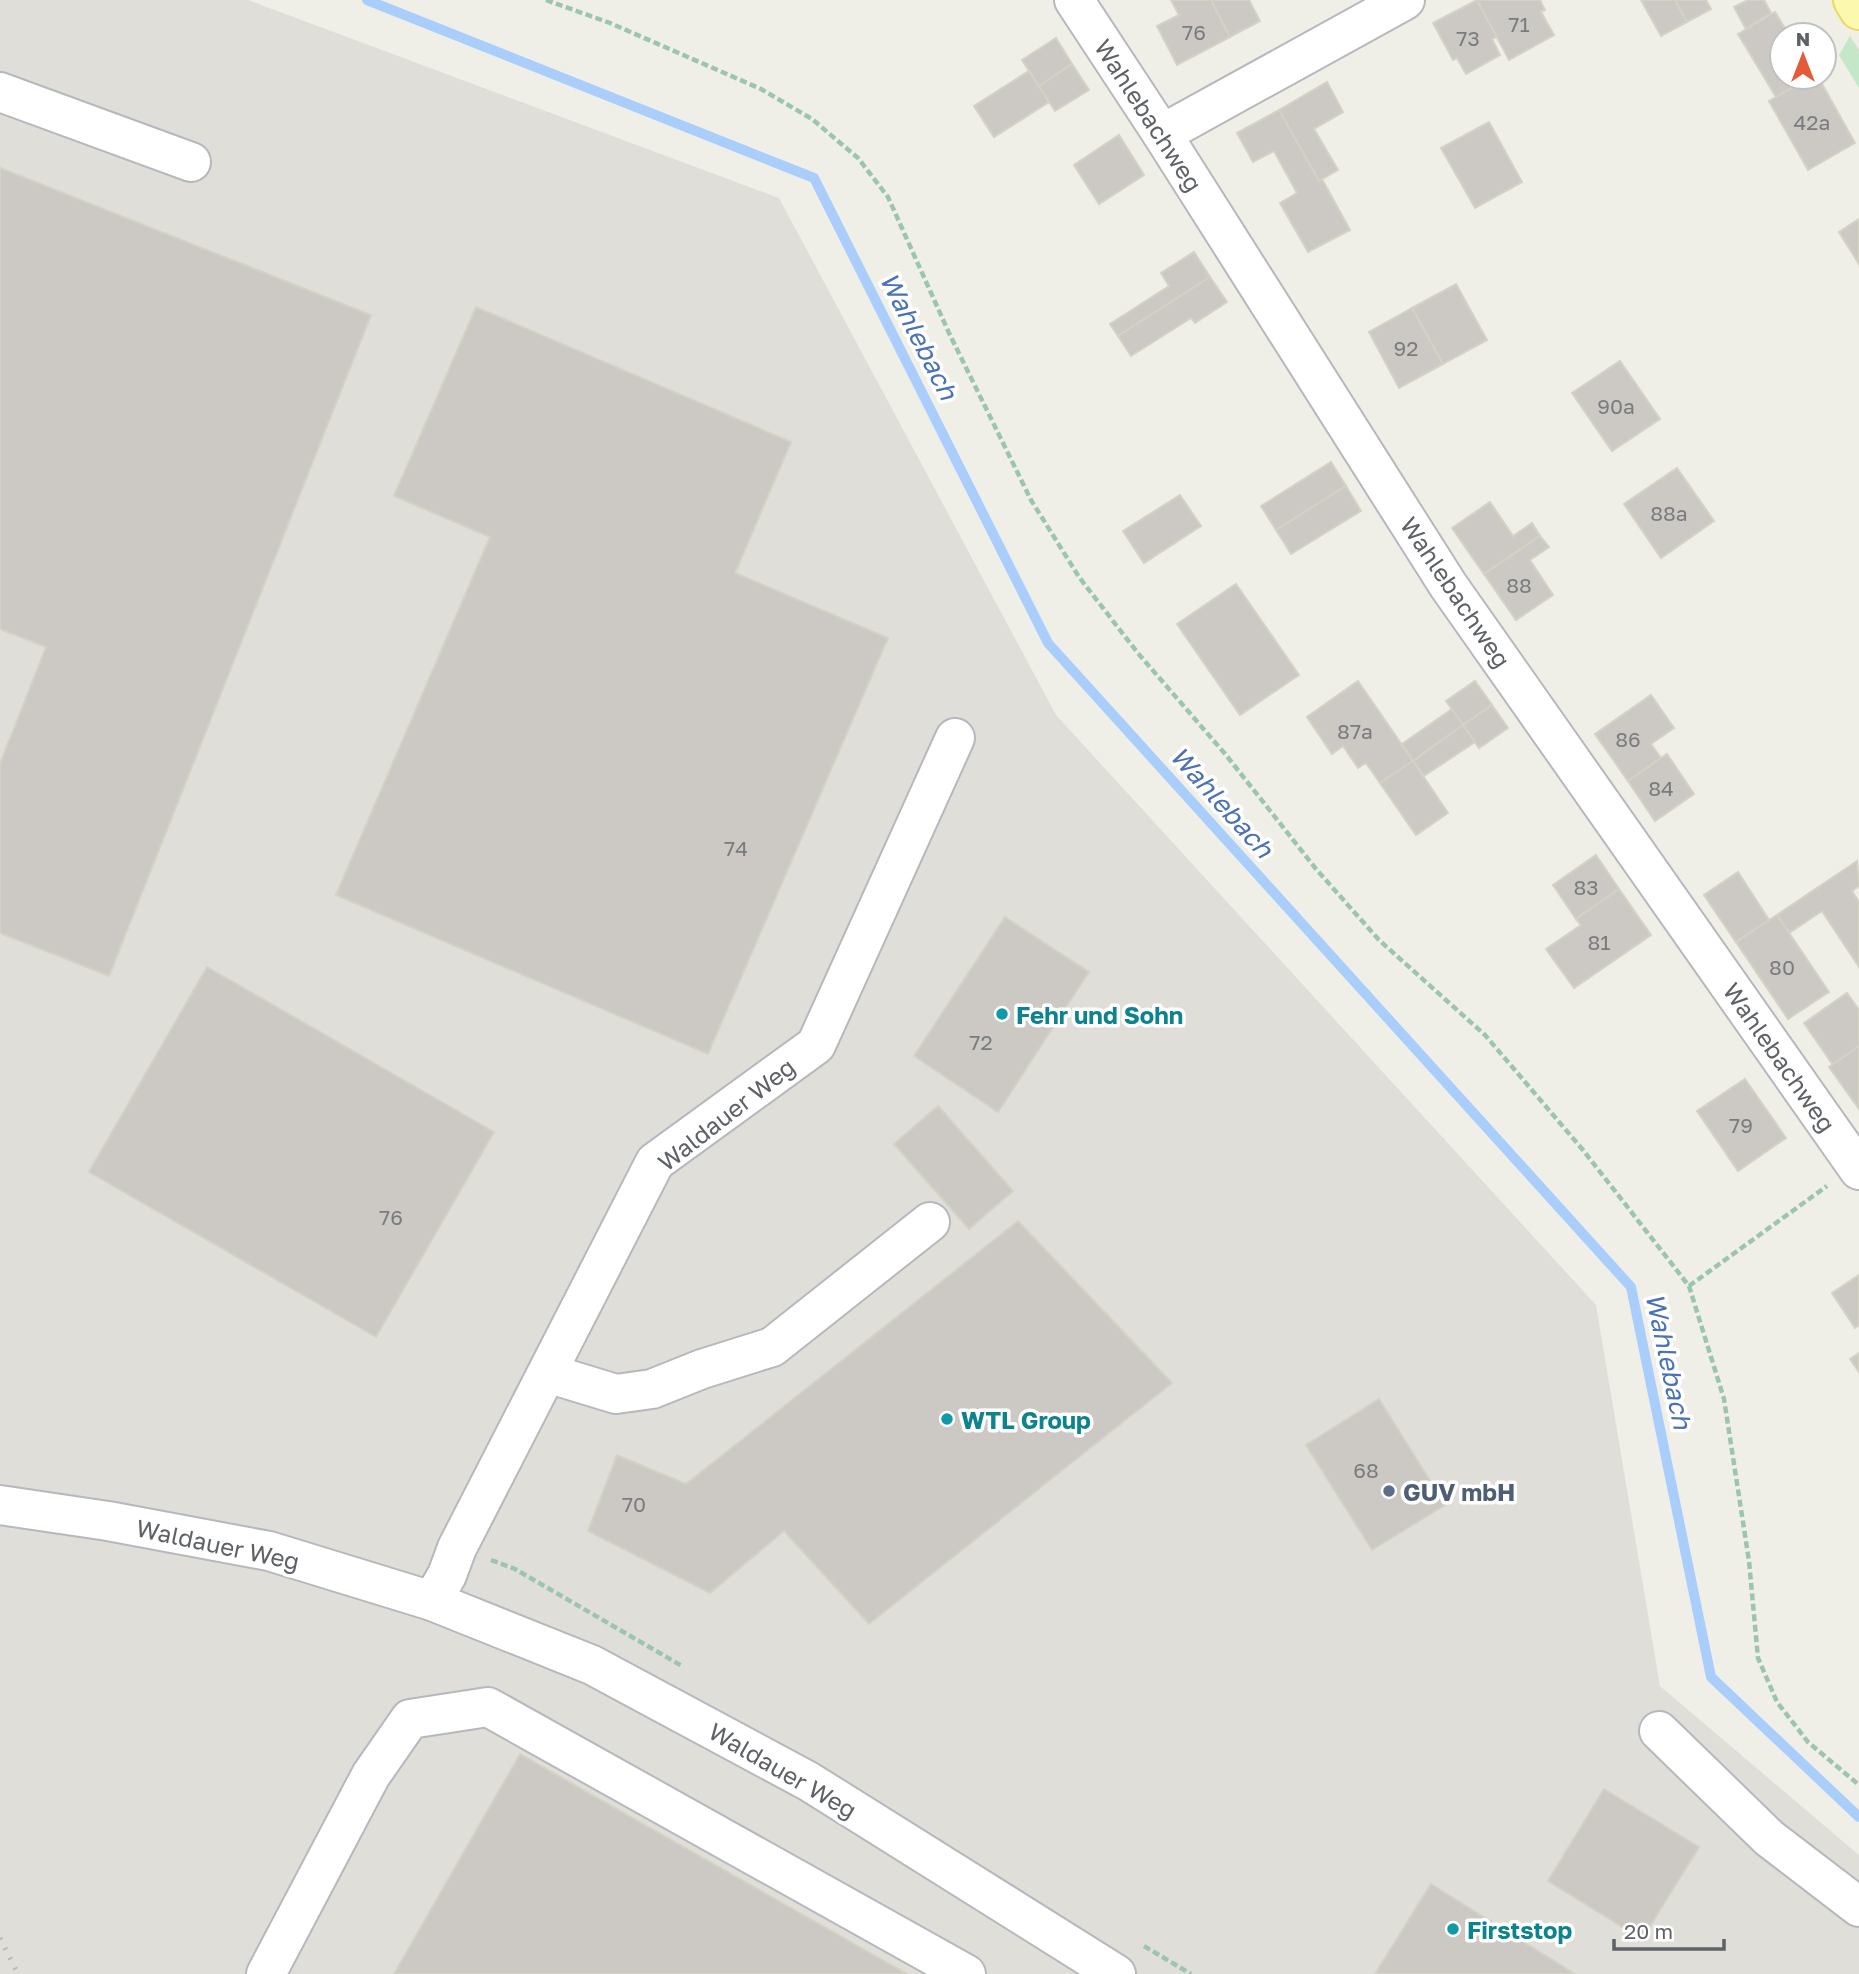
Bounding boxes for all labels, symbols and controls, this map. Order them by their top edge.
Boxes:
house number: 71 [1508,11,1530,37]
house number: 76 [1182,19,1206,45]
north arrow [1768,21,1838,91]
house number: 73 [1456,25,1480,51]
text: N [1796,27,1810,50]
street label: Wahlebachweg [1089,33,1209,197]
house number: 42a [1794,109,1830,135]
water label: Wahlebach [874,267,965,406]
house number: 92 [1394,335,1418,361]
house number: 90a [1597,393,1635,419]
house number: 88a [1650,500,1688,526]
street label: Wahlebachweg [1395,511,1517,673]
house number: 88 [1506,572,1532,598]
house number: 87a [1337,718,1373,744]
house number: 86 [1615,726,1641,752]
water label: Wahlebach [1164,740,1281,865]
house number: 84 [1648,775,1674,801]
house number: 74 [724,835,748,861]
house number: 83 [1573,874,1599,900]
house number: 81 [1588,929,1611,955]
house number: 80 [1769,954,1795,980]
street label: Wahlebachweg [1718,977,1842,1137]
place label: Fehr und Sohn [1016,1000,1183,1029]
marker: Fehr und Sohn [994,1006,1010,1022]
house number: 72 [969,1029,993,1055]
street label: Waldauer Weg [652,1051,800,1177]
house number: 79 [1729,1112,1753,1138]
house number: 76 [379,1204,403,1230]
water label: Wahlebach [1639,1290,1699,1433]
place label: WTL Group [961,1405,1091,1434]
marker: WTL Group [939,1411,955,1427]
house number: 68 [1353,1457,1379,1483]
place label: GUV mbH [1403,1477,1515,1506]
marker: GUV mbH [1381,1483,1397,1499]
house number: 70 [622,1491,646,1517]
street label: Waldauer Weg [134,1513,302,1575]
street label: Waldauer Weg [704,1716,862,1824]
scale bar [1614,1908,1724,1952]
place label: Firststop [1467,1915,1572,1944]
text: 20 m [1624,1918,1673,1944]
marker: Firststop [1445,1921,1461,1937]

